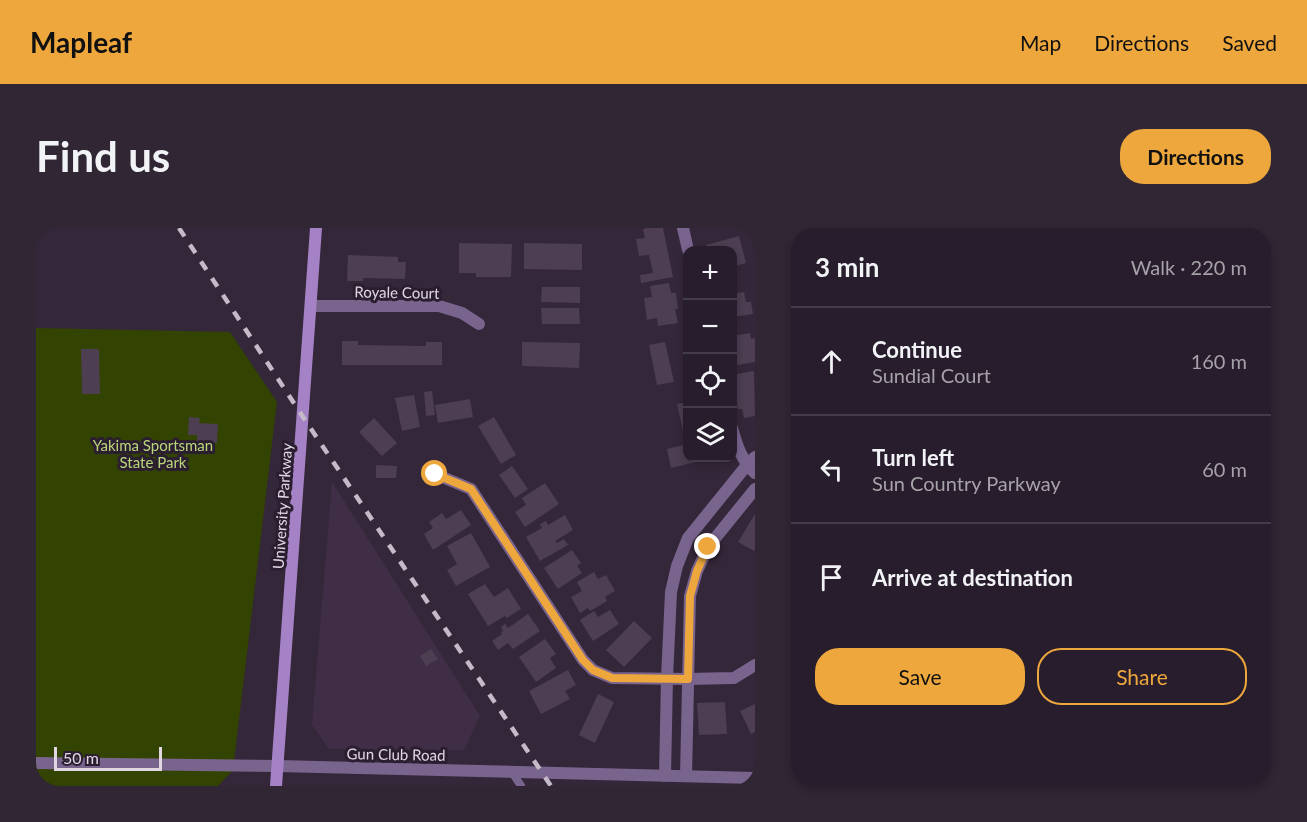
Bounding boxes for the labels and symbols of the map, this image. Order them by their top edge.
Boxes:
street label: Royale Court [354,282,440,302]
park label: Yakima Sportsman State Park [93,436,213,471]
street label: University Parkway [269,442,295,570]
route start [421,460,447,486]
route end [694,533,720,559]
scale bar [54,744,162,772]
street label: Gun Club Road [346,744,446,764]

